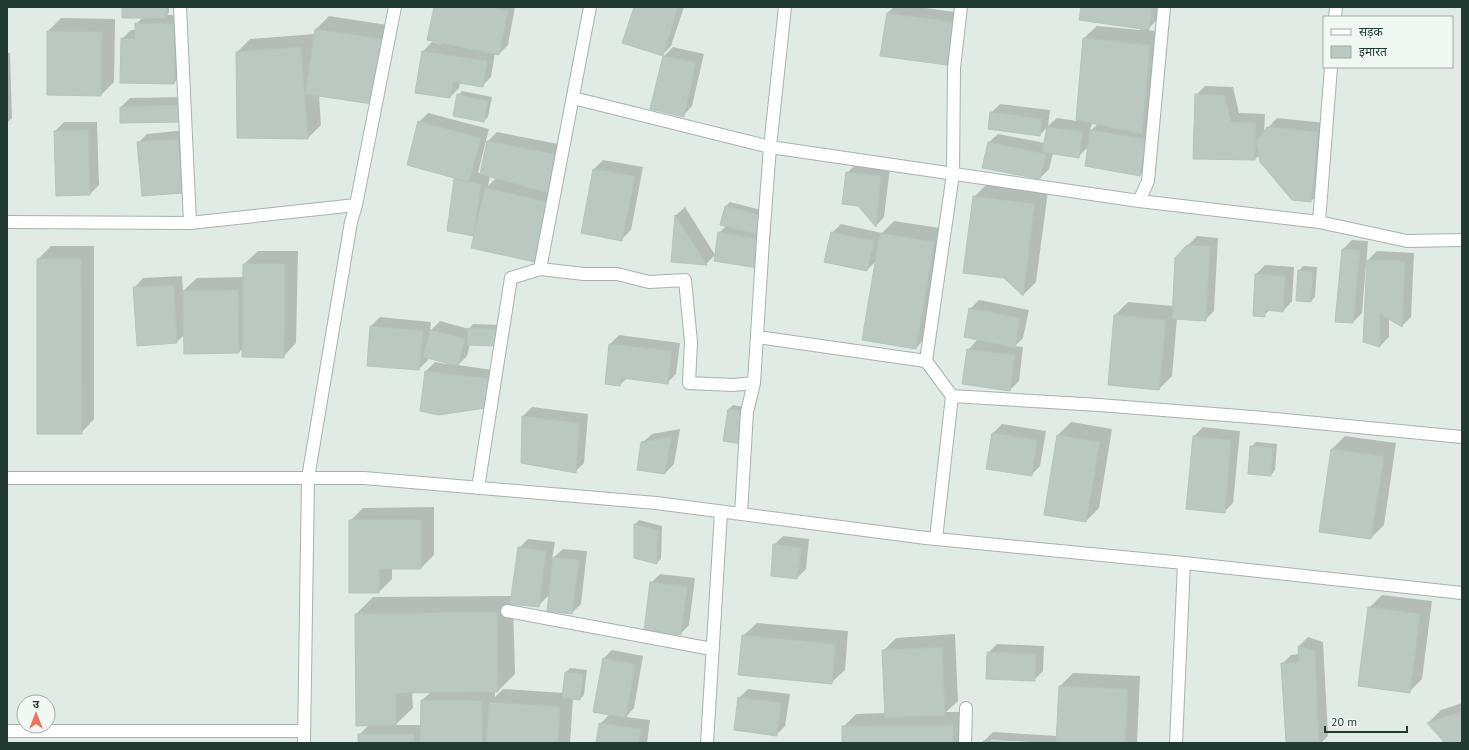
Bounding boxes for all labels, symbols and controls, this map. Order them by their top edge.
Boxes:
legend [1323,16,1453,68]
text: सड़क [1359,24,1384,39]
text: इमारत [1359,44,1388,59]
north arrow [16,694,56,734]
text: उ [33,697,40,711]
scale bar [1325,708,1407,734]
text: 20 m [1331,714,1357,729]

